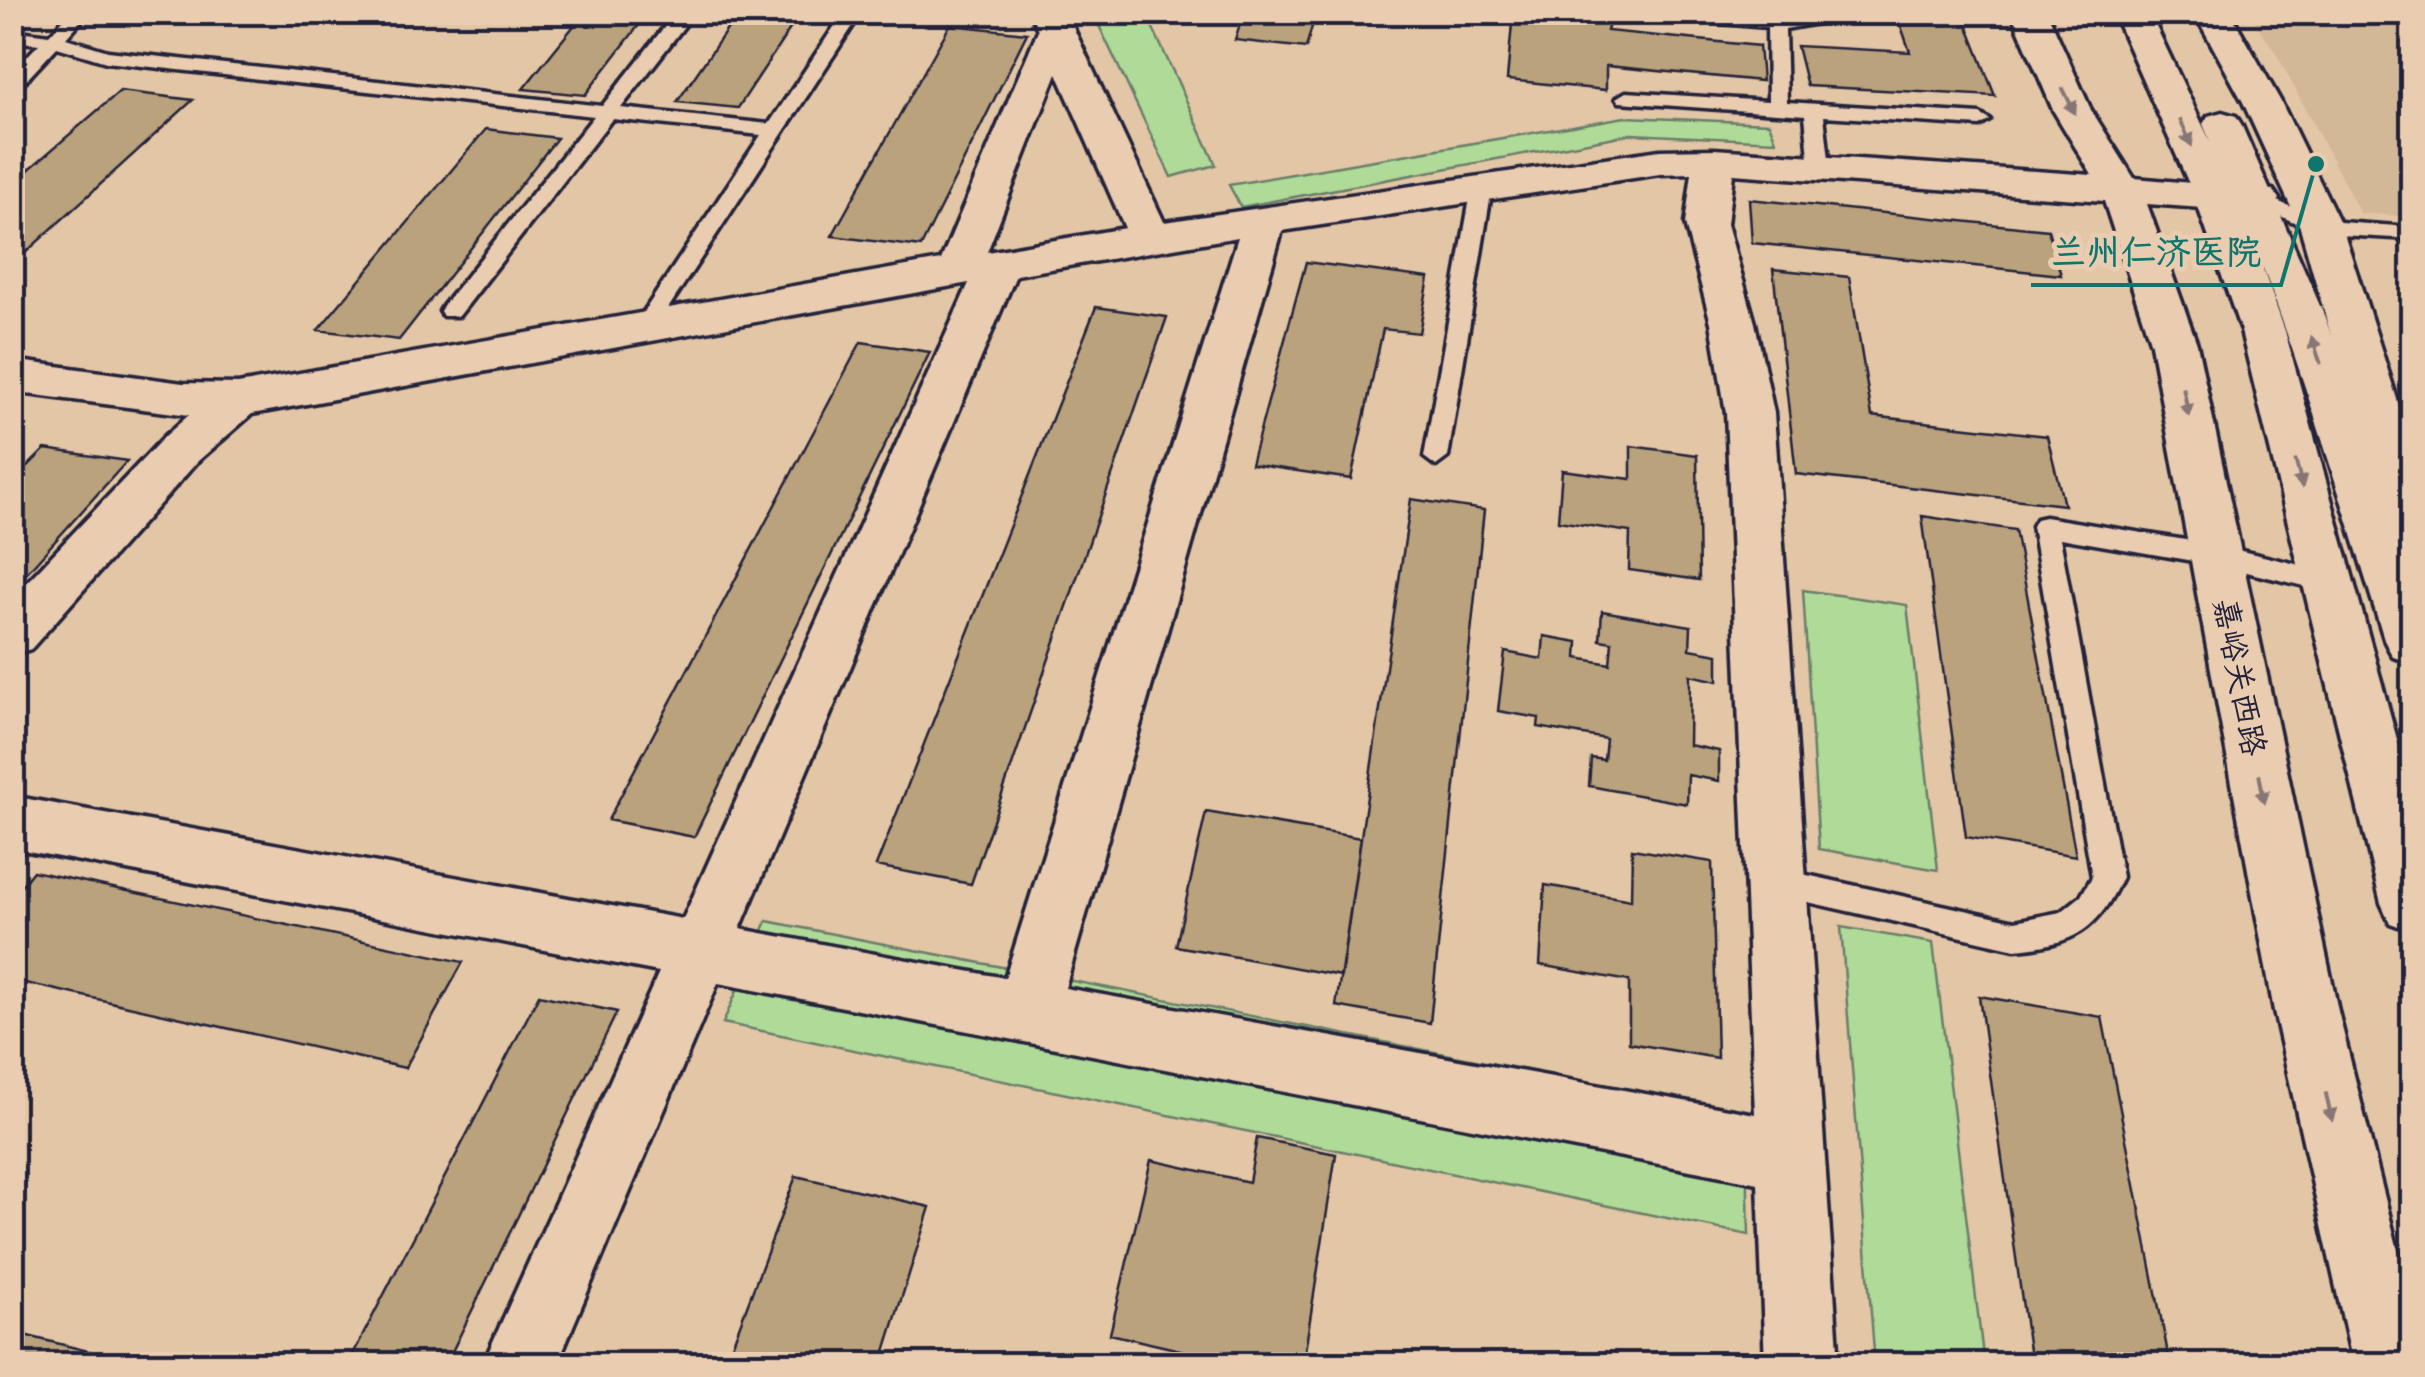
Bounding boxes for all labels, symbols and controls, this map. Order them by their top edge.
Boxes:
one-way arrow [2060,87,2077,116]
one-way arrow [2178,119,2195,148]
callout: 兰州仁济医院 [2031,220,2281,285]
text: 兰州仁济医院 [2051,235,2261,278]
one-way arrow [2308,335,2323,365]
one-way arrow [2178,387,2194,418]
one-way arrow [2292,459,2307,490]
street label: 嘉峪关西路 [2201,595,2271,760]
one-way arrow [2255,774,2270,806]
one-way arrow [2322,1092,2337,1123]

